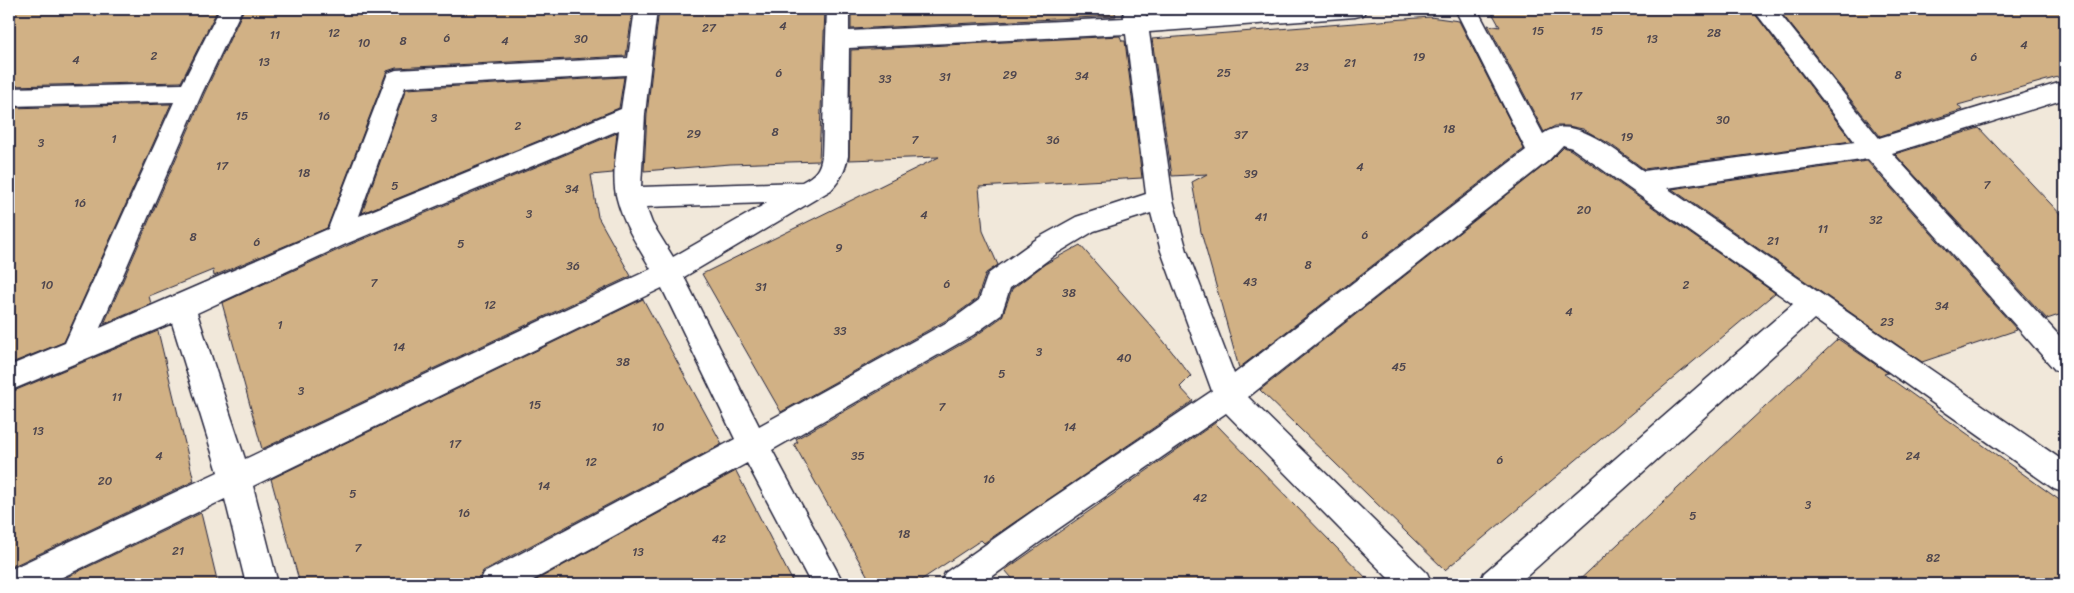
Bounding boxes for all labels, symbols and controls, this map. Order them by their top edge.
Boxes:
house number: 4 [779,15,787,37]
house number: 27 [702,17,717,39]
house number: 15 [1532,20,1544,42]
house number: 15 [1591,20,1603,42]
house number: 12 [328,22,340,44]
house number: 28 [1707,22,1721,44]
house number: 11 [270,24,280,46]
house number: 6 [444,27,451,49]
house number: 30 [574,28,588,50]
house number: 13 [1646,28,1658,50]
house number: 8 [399,30,407,52]
house number: 4 [501,30,509,52]
house number: 10 [358,32,371,54]
house number: 4 [2020,34,2028,56]
house number: 2 [151,45,158,67]
house number: 19 [1413,46,1425,68]
house number: 6 [1971,46,1978,68]
house number: 4 [72,49,80,71]
house number: 13 [258,51,270,73]
house number: 21 [1344,52,1356,74]
house number: 23 [1295,56,1309,78]
house number: 6 [776,62,783,84]
house number: 25 [1217,62,1231,84]
house number: 29 [1003,64,1017,86]
house number: 8 [1894,64,1902,86]
house number: 34 [1075,65,1090,87]
house number: 31 [939,66,951,88]
house number: 33 [878,68,892,90]
house number: 17 [1570,85,1583,107]
house number: 15 [236,105,248,127]
house number: 16 [318,105,330,127]
house number: 3 [431,107,438,129]
house number: 30 [1716,109,1730,131]
house number: 2 [515,115,522,137]
house number: 18 [1443,118,1455,140]
house number: 8 [771,121,779,143]
house number: 29 [687,123,701,145]
house number: 37 [1234,124,1249,146]
house number: 19 [1621,126,1633,148]
house number: 1 [111,128,117,150]
house number: 7 [912,129,920,151]
house number: 36 [1046,129,1060,151]
house number: 3 [38,132,45,154]
house number: 17 [216,155,229,177]
house number: 4 [1356,156,1364,178]
house number: 18 [298,162,310,184]
house number: 39 [1244,163,1258,185]
house number: 7 [1984,174,1992,196]
house number: 5 [391,175,399,197]
house number: 34 [565,178,580,200]
house number: 16 [74,192,86,214]
house number: 20 [1577,199,1592,221]
house number: 3 [526,203,533,225]
house number: 4 [920,204,928,226]
house number: 41 [1255,206,1267,228]
house number: 32 [1869,209,1883,231]
house number: 11 [1818,218,1828,240]
house number: 6 [1362,224,1369,246]
house number: 8 [189,226,197,248]
house number: 21 [1767,230,1779,252]
house number: 6 [254,231,261,253]
house number: 5 [457,233,465,255]
house number: 9 [835,237,843,259]
house number: 8 [1304,254,1312,276]
house number: 36 [566,255,580,277]
house number: 43 [1243,271,1257,293]
house number: 7 [371,272,379,294]
house number: 6 [944,273,951,295]
house number: 10 [41,274,54,296]
house number: 2 [1683,274,1690,296]
house number: 31 [755,276,767,298]
house number: 38 [1062,282,1076,304]
house number: 12 [484,294,496,316]
house number: 34 [1935,295,1950,317]
house number: 4 [1565,301,1573,323]
house number: 23 [1880,311,1894,333]
house number: 1 [277,314,283,336]
house number: 33 [833,320,847,342]
house number: 14 [393,336,406,358]
house number: 3 [1036,341,1043,363]
house number: 40 [1116,347,1132,369]
house number: 38 [616,351,630,373]
house number: 45 [1392,356,1406,378]
house number: 5 [998,363,1006,385]
house number: 3 [298,380,305,402]
house number: 11 [112,386,122,408]
house number: 15 [529,394,541,416]
house number: 7 [939,396,947,418]
house number: 10 [652,416,665,438]
house number: 14 [1064,416,1077,438]
house number: 13 [32,420,44,442]
house number: 17 [449,433,462,455]
house number: 4 [155,445,163,467]
house number: 35 [851,445,865,467]
house number: 24 [1906,445,1921,467]
house number: 6 [1497,449,1504,471]
house number: 12 [585,451,597,473]
house number: 16 [983,468,995,490]
house number: 20 [98,470,113,492]
house number: 14 [538,475,551,497]
house number: 5 [349,483,357,505]
house number: 42 [1193,487,1207,509]
house number: 3 [1805,494,1812,516]
house number: 16 [458,502,470,524]
house number: 5 [1689,505,1697,527]
house number: 18 [898,523,910,545]
house number: 42 [712,528,726,550]
house number: 7 [355,537,363,559]
house number: 21 [172,540,184,562]
house number: 13 [632,541,644,563]
house number: 82 [1926,547,1940,569]

